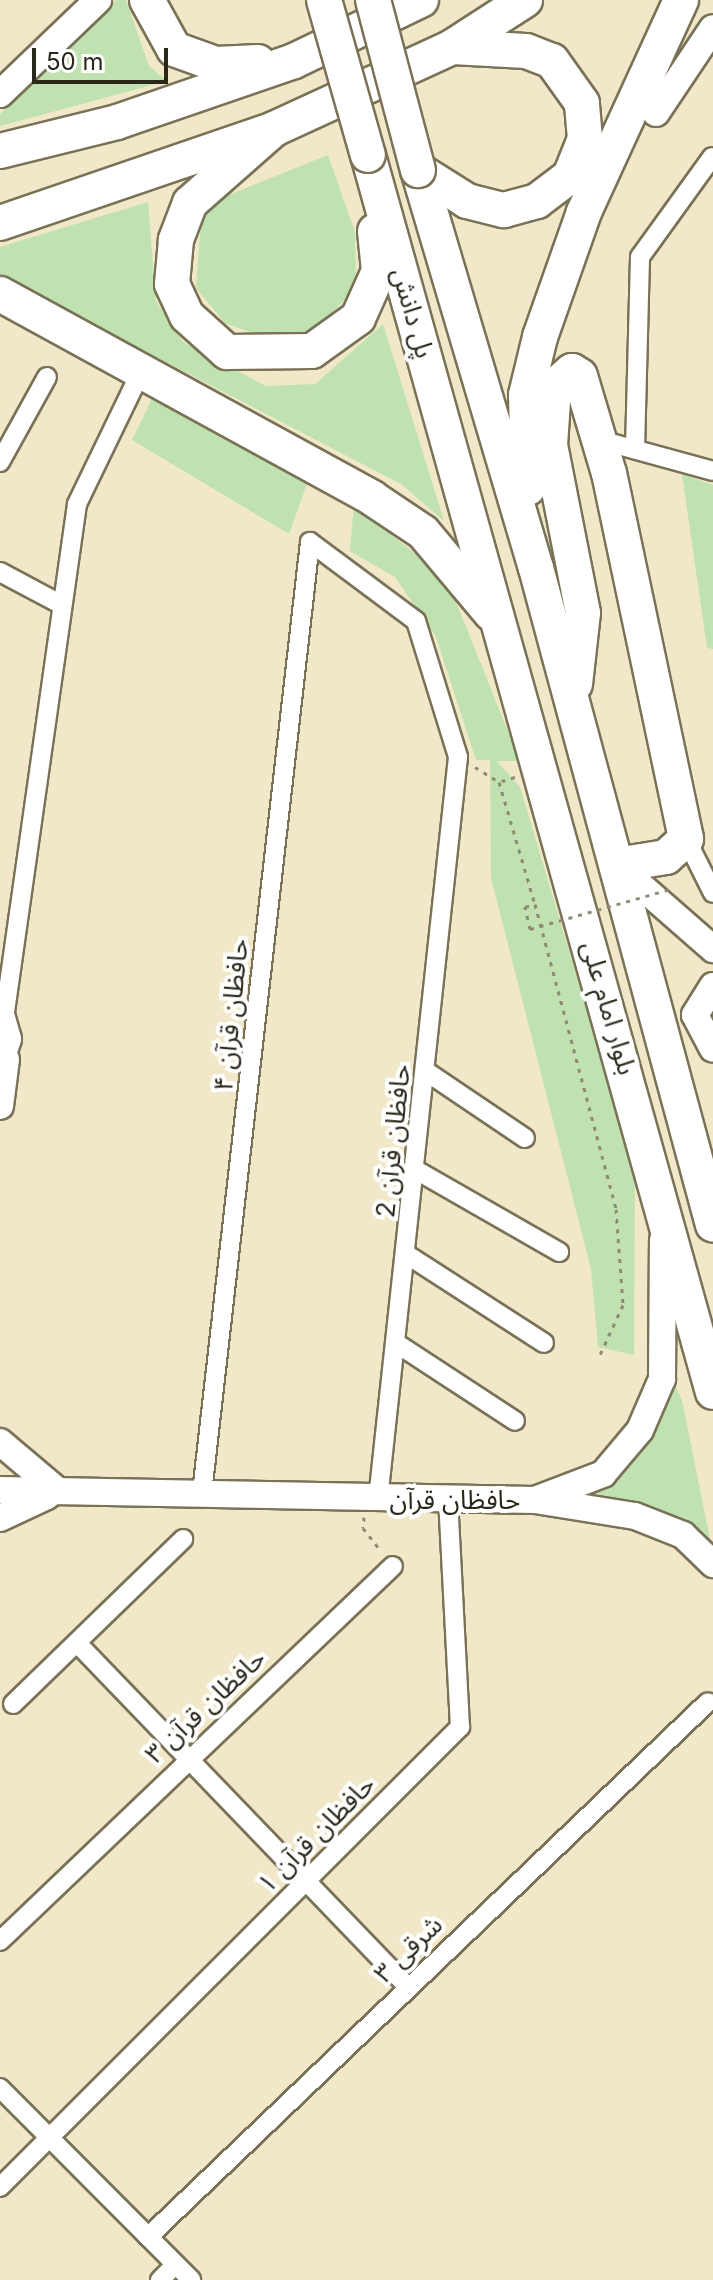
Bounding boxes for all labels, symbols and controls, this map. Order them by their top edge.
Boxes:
scale bar [36,32,172,82]
text: 50 m [46,47,104,76]
street label: پل دانش [385,264,441,362]
street label: حافظان قرآن ۴ [207,937,255,1093]
street label: بلوار امام علی [575,938,643,1078]
street label: حافظان قرآن 2 [369,1063,417,1219]
street label: حافظان قرآن [390,1484,520,1516]
street label: حافظان قرآن ۳ [138,1642,272,1770]
street label: حافظان قرآن ۱ [251,1769,381,1899]
street label: ۳ شرقی [367,1909,449,1989]

